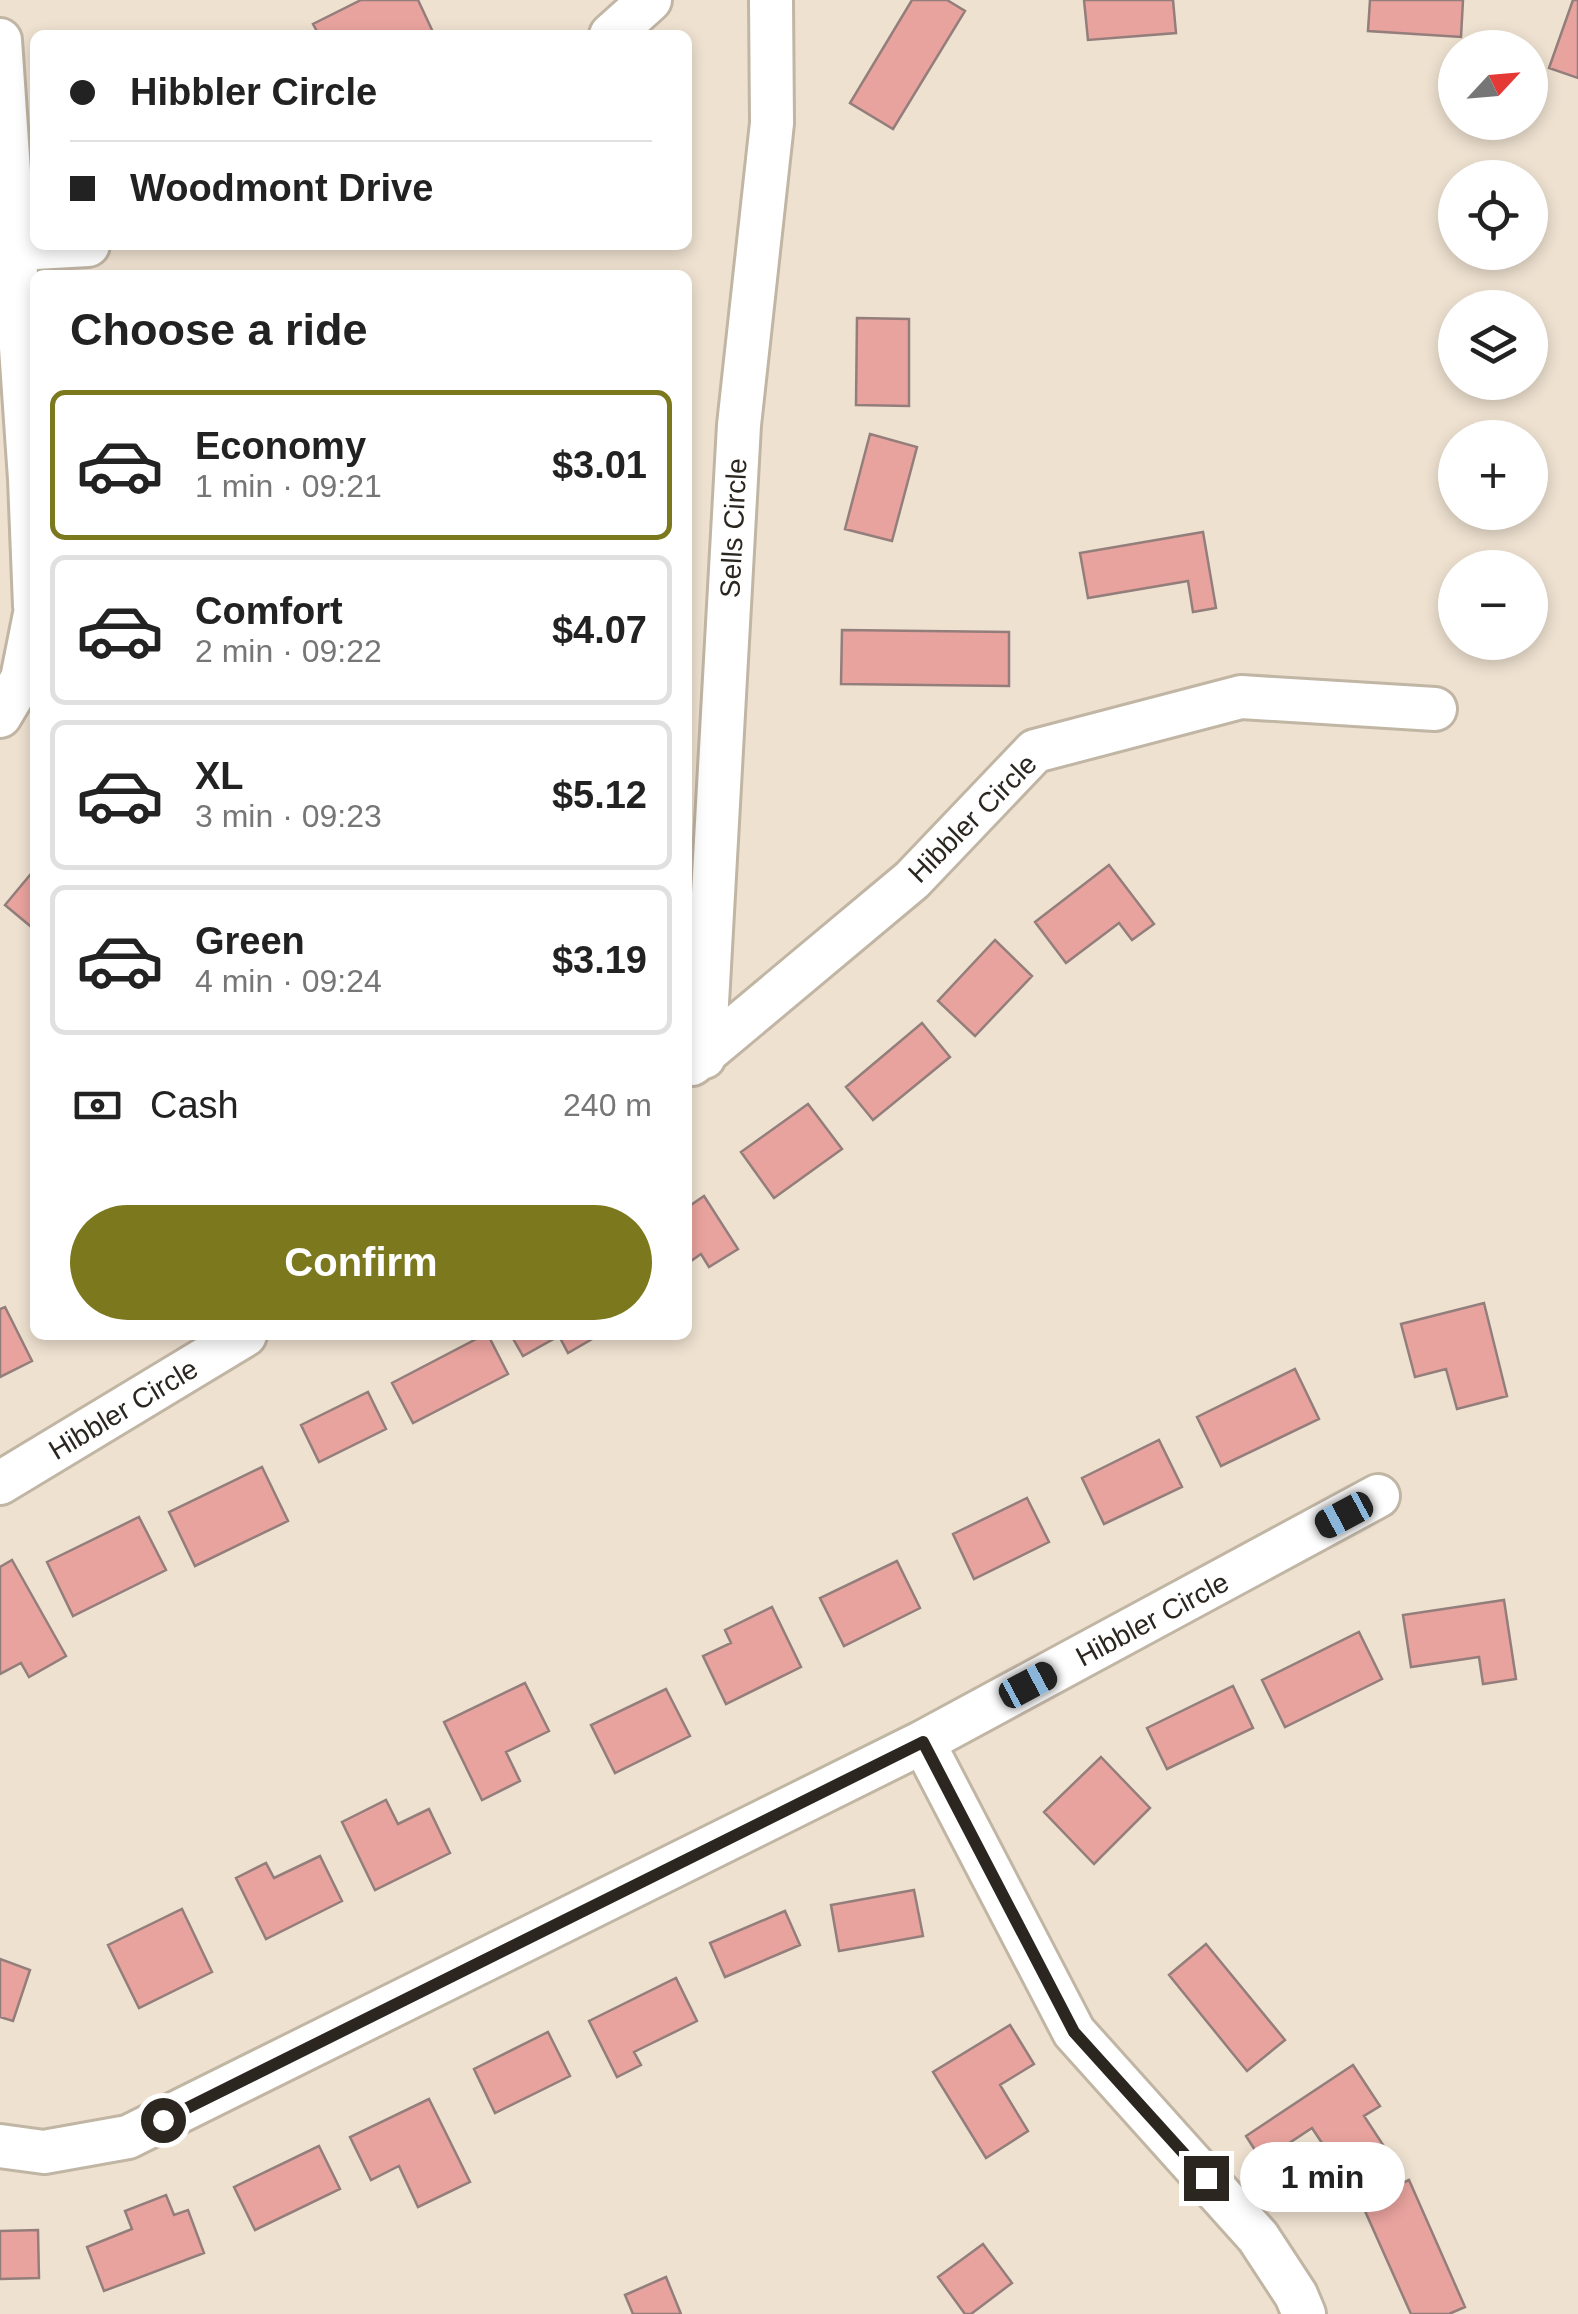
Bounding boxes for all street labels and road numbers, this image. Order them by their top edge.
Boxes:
street label: Sells Circle [714,457,753,599]
street label: Hibbler Circle [902,748,1043,889]
street label: Hibbler Circle [43,1353,203,1466]
street label: Hibbler Circle [1071,1566,1234,1673]

